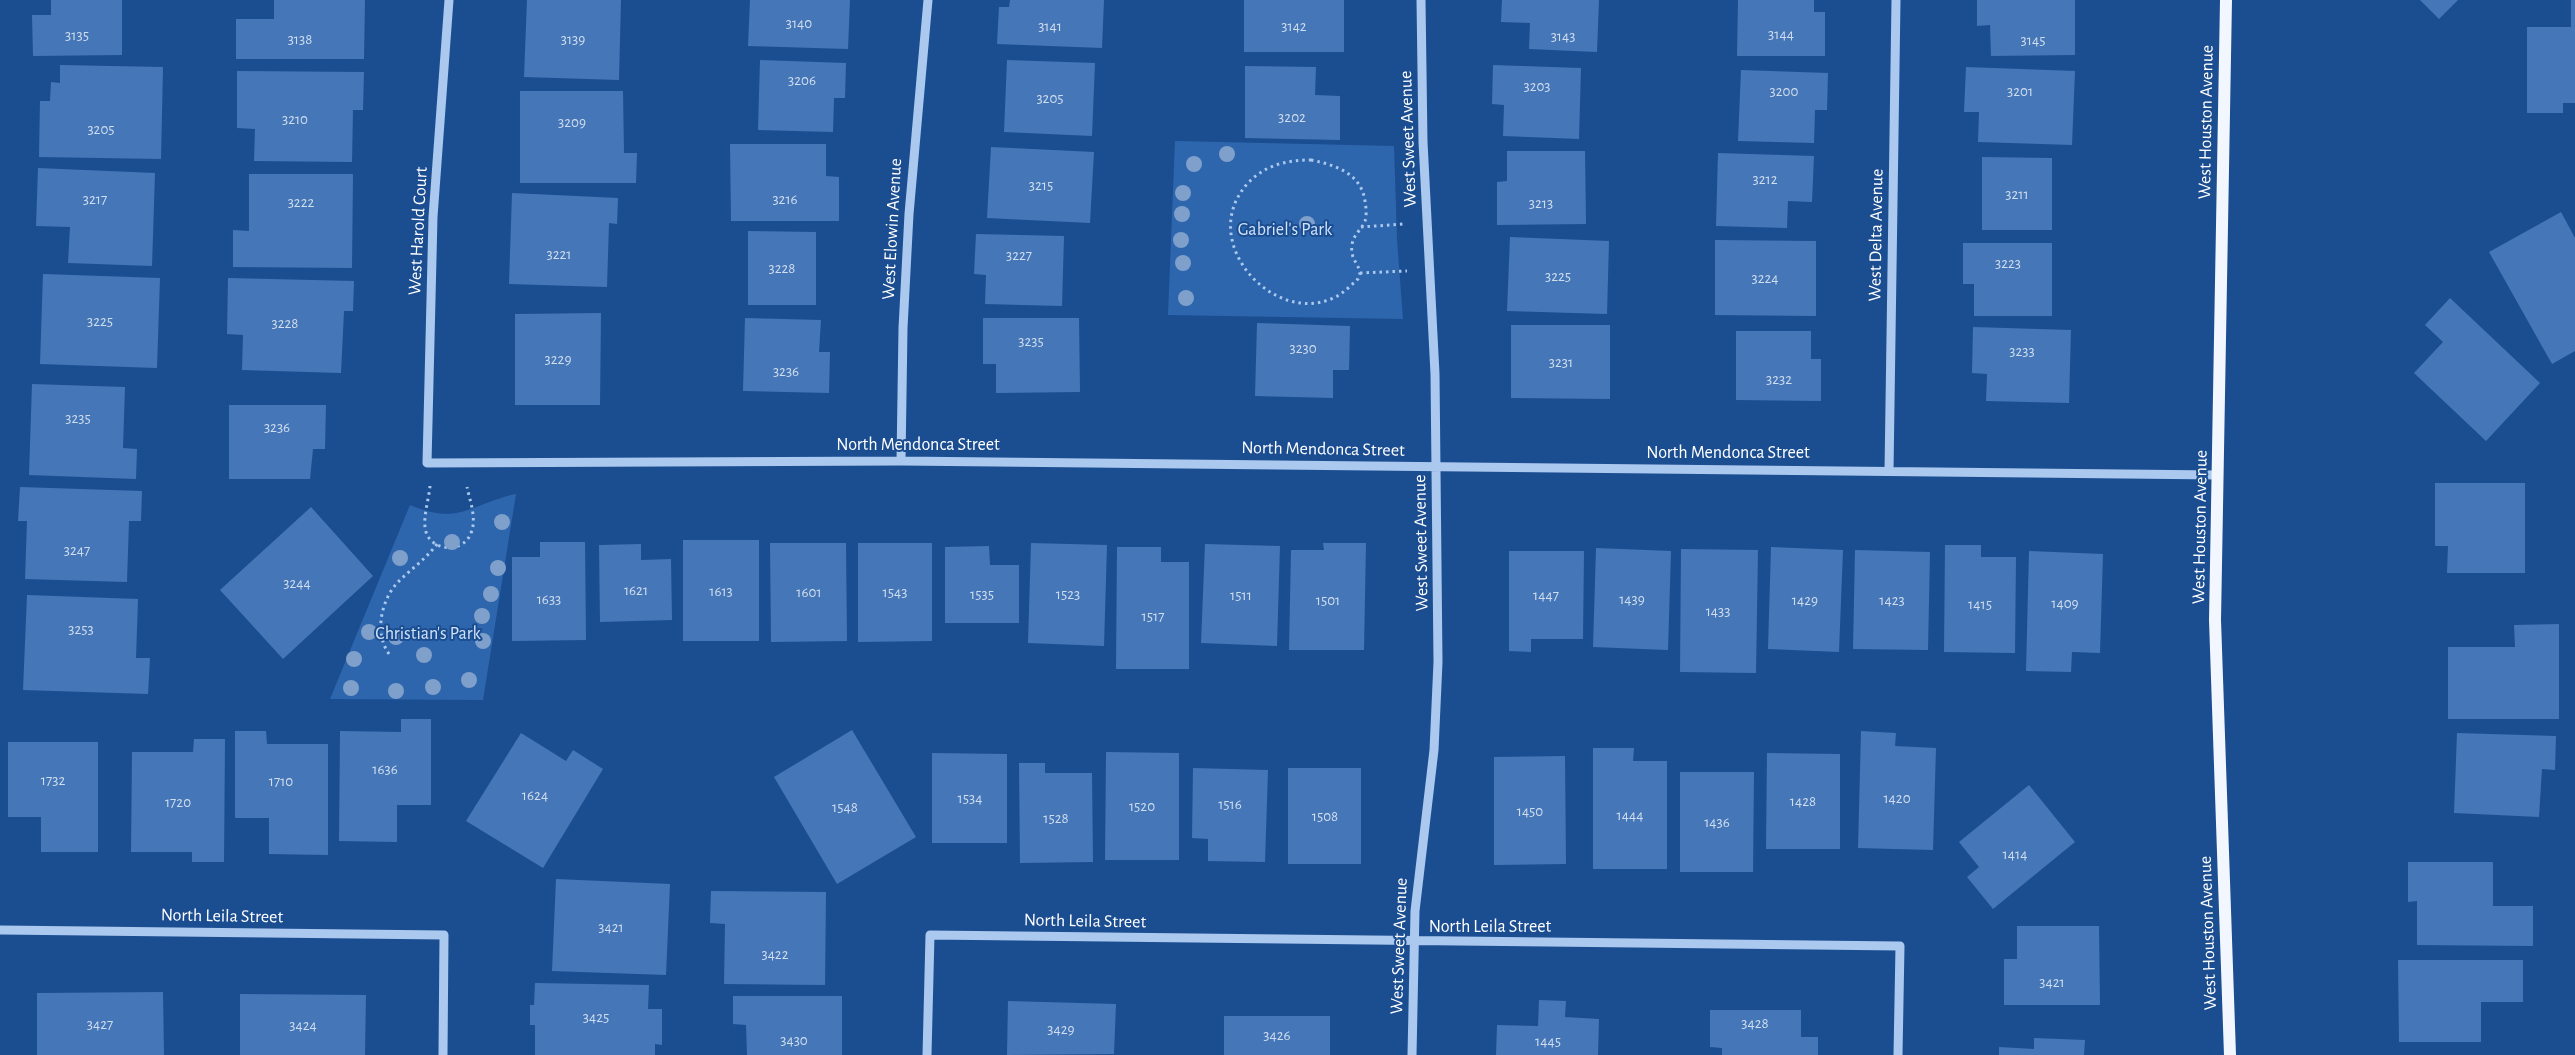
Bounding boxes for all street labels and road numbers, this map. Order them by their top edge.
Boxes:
street label: West Houston Avenue [2194,45,2218,199]
street label: West Sweet Avenue [1395,70,1421,208]
street label: West Elowin Avenue [878,158,906,300]
street label: West Harold Court [404,166,432,296]
street label: West Delta Avenue [1864,168,1888,302]
street label: North Mendonca Street [836,434,1000,456]
street label: North Mendonca Street [1241,437,1405,461]
street label: North Mendonca Street [1646,442,1810,464]
street label: West Houston Avenue [2188,450,2212,604]
street label: West Sweet Avenue [1409,474,1433,612]
street label: West Houston Avenue [2195,855,2221,1011]
street label: West Sweet Avenue [1386,877,1412,1015]
street label: North Leila Street [161,904,283,928]
street label: North Leila Street [1024,909,1146,933]
street label: North Leila Street [1429,916,1551,938]

